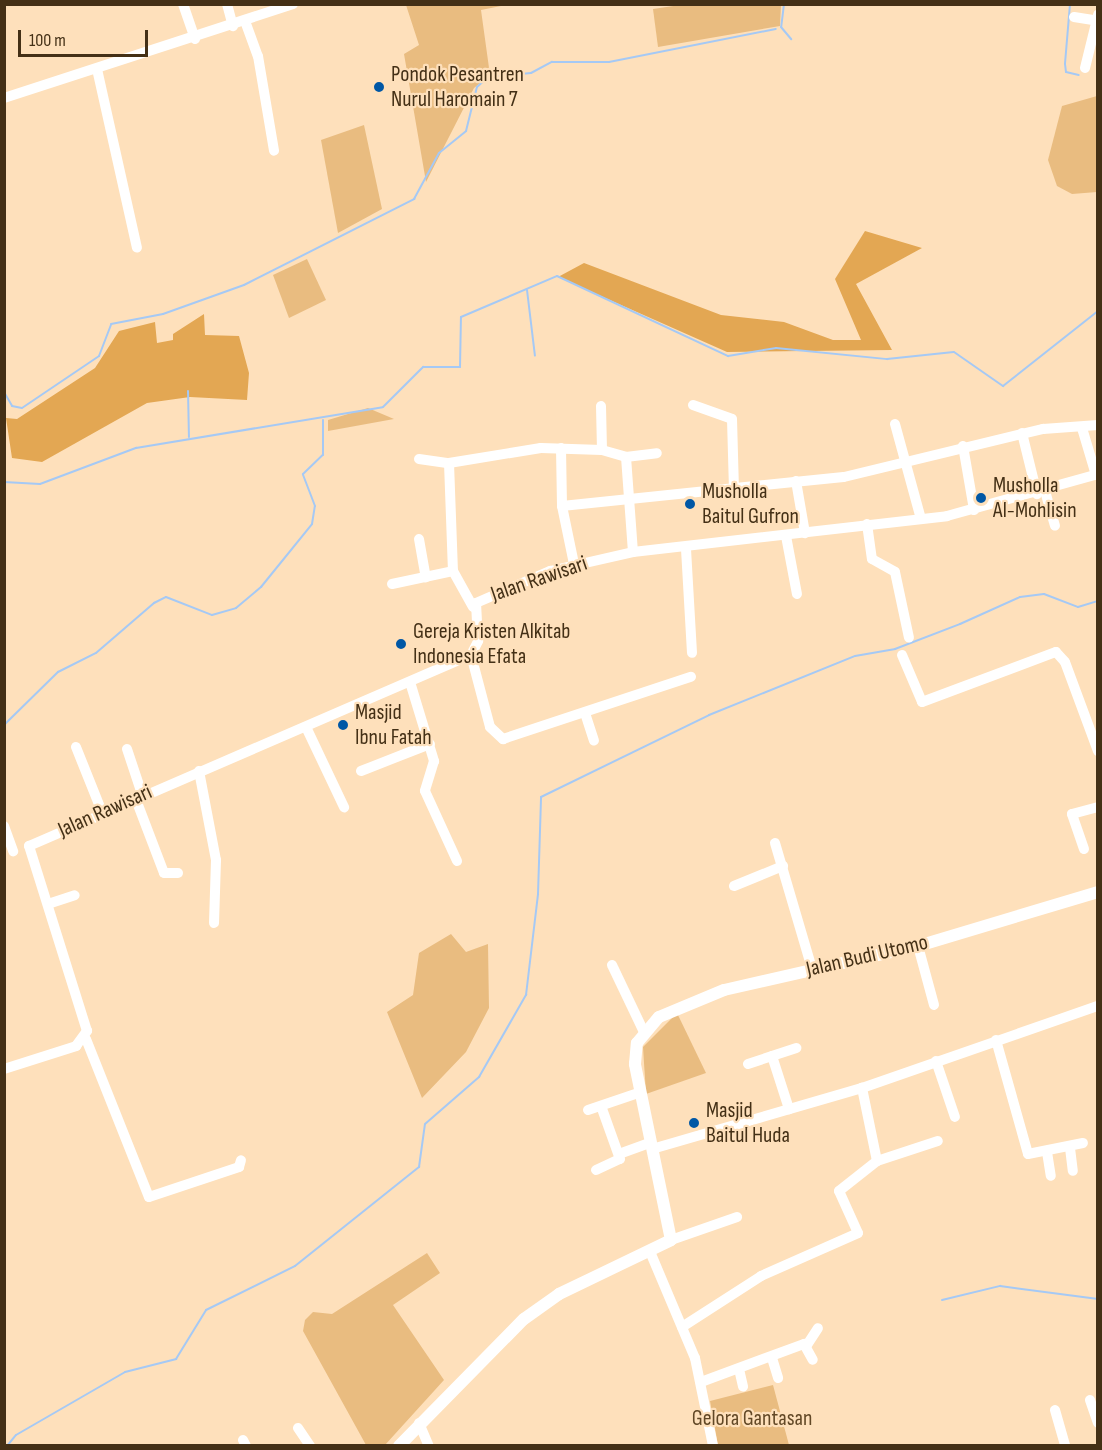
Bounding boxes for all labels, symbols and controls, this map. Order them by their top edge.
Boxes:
scale bar [21,18,152,56]
text: 100 m [29,30,66,51]
place label: Pondok Pesantren Nurul Haromain 7 [391,61,524,112]
marker: Pondok Pesantren Nurul Haromain 7 [372,80,386,94]
place label: Musholla Al-Mohlisin [993,472,1077,524]
place label: Musholla Baitul Gufron [702,478,799,530]
marker: Musholla Al-Mohlisin [974,491,988,505]
marker: Musholla Baitul Gufron [683,497,697,511]
street label: Jalan Rawisari [488,550,590,608]
place label: Gereja Kristen Alkitab Indonesia Efata [413,618,570,670]
marker: Gereja Kristen Alkitab Indonesia Efata [394,637,408,651]
place label: Masjid Ibnu Fatah [355,699,432,750]
marker: Masjid Ibnu Fatah [336,718,350,732]
street label: Jalan Rawisari [54,779,156,843]
street label: Jalan Budi Utomo [804,929,930,983]
place label: Masjid Baitul Huda [706,1097,790,1148]
marker: Masjid Baitul Huda [687,1116,701,1130]
park label: Gelora Gantasan [692,1406,812,1432]

